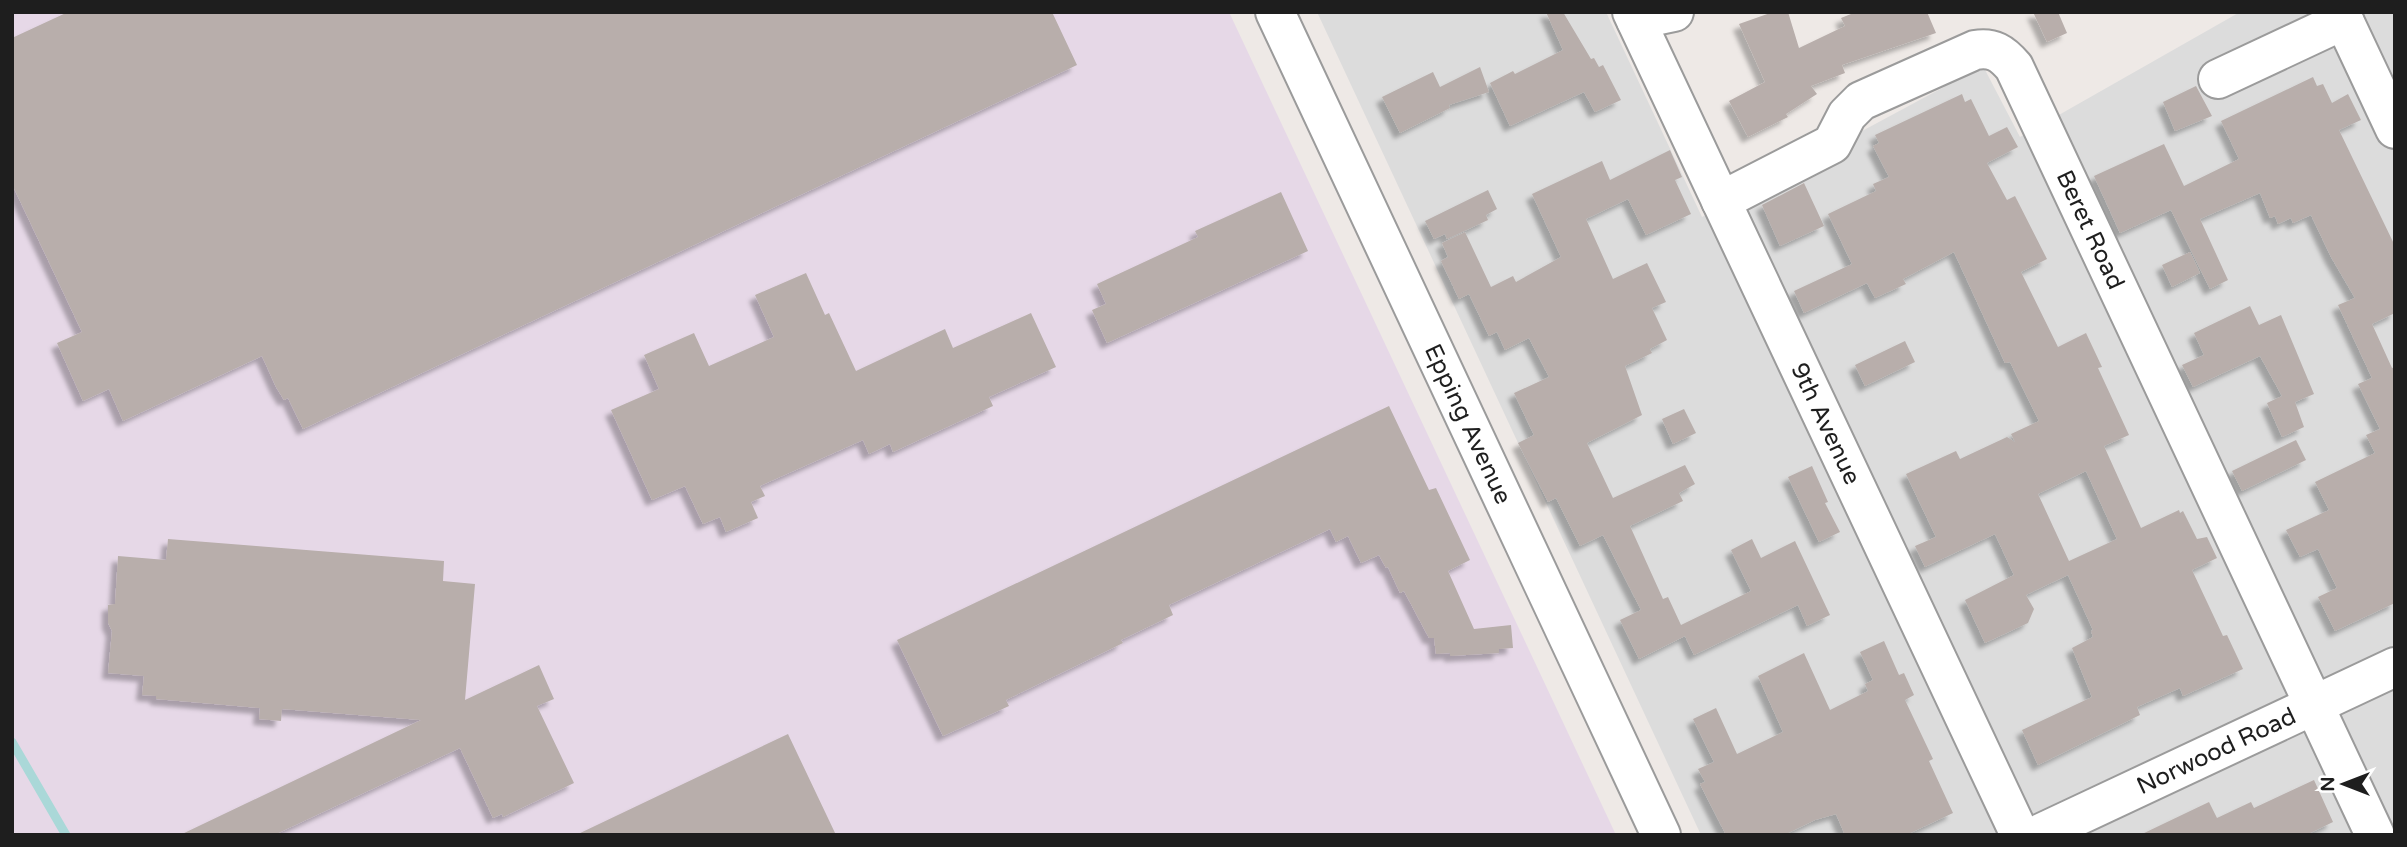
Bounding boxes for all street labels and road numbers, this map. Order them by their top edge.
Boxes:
street label: Beret Road [2050,166,2130,294]
street label: Epping Avenue [1418,339,1518,509]
street label: 9th Avenue [1785,358,1867,489]
street label: Norwood Road [2132,702,2301,801]

